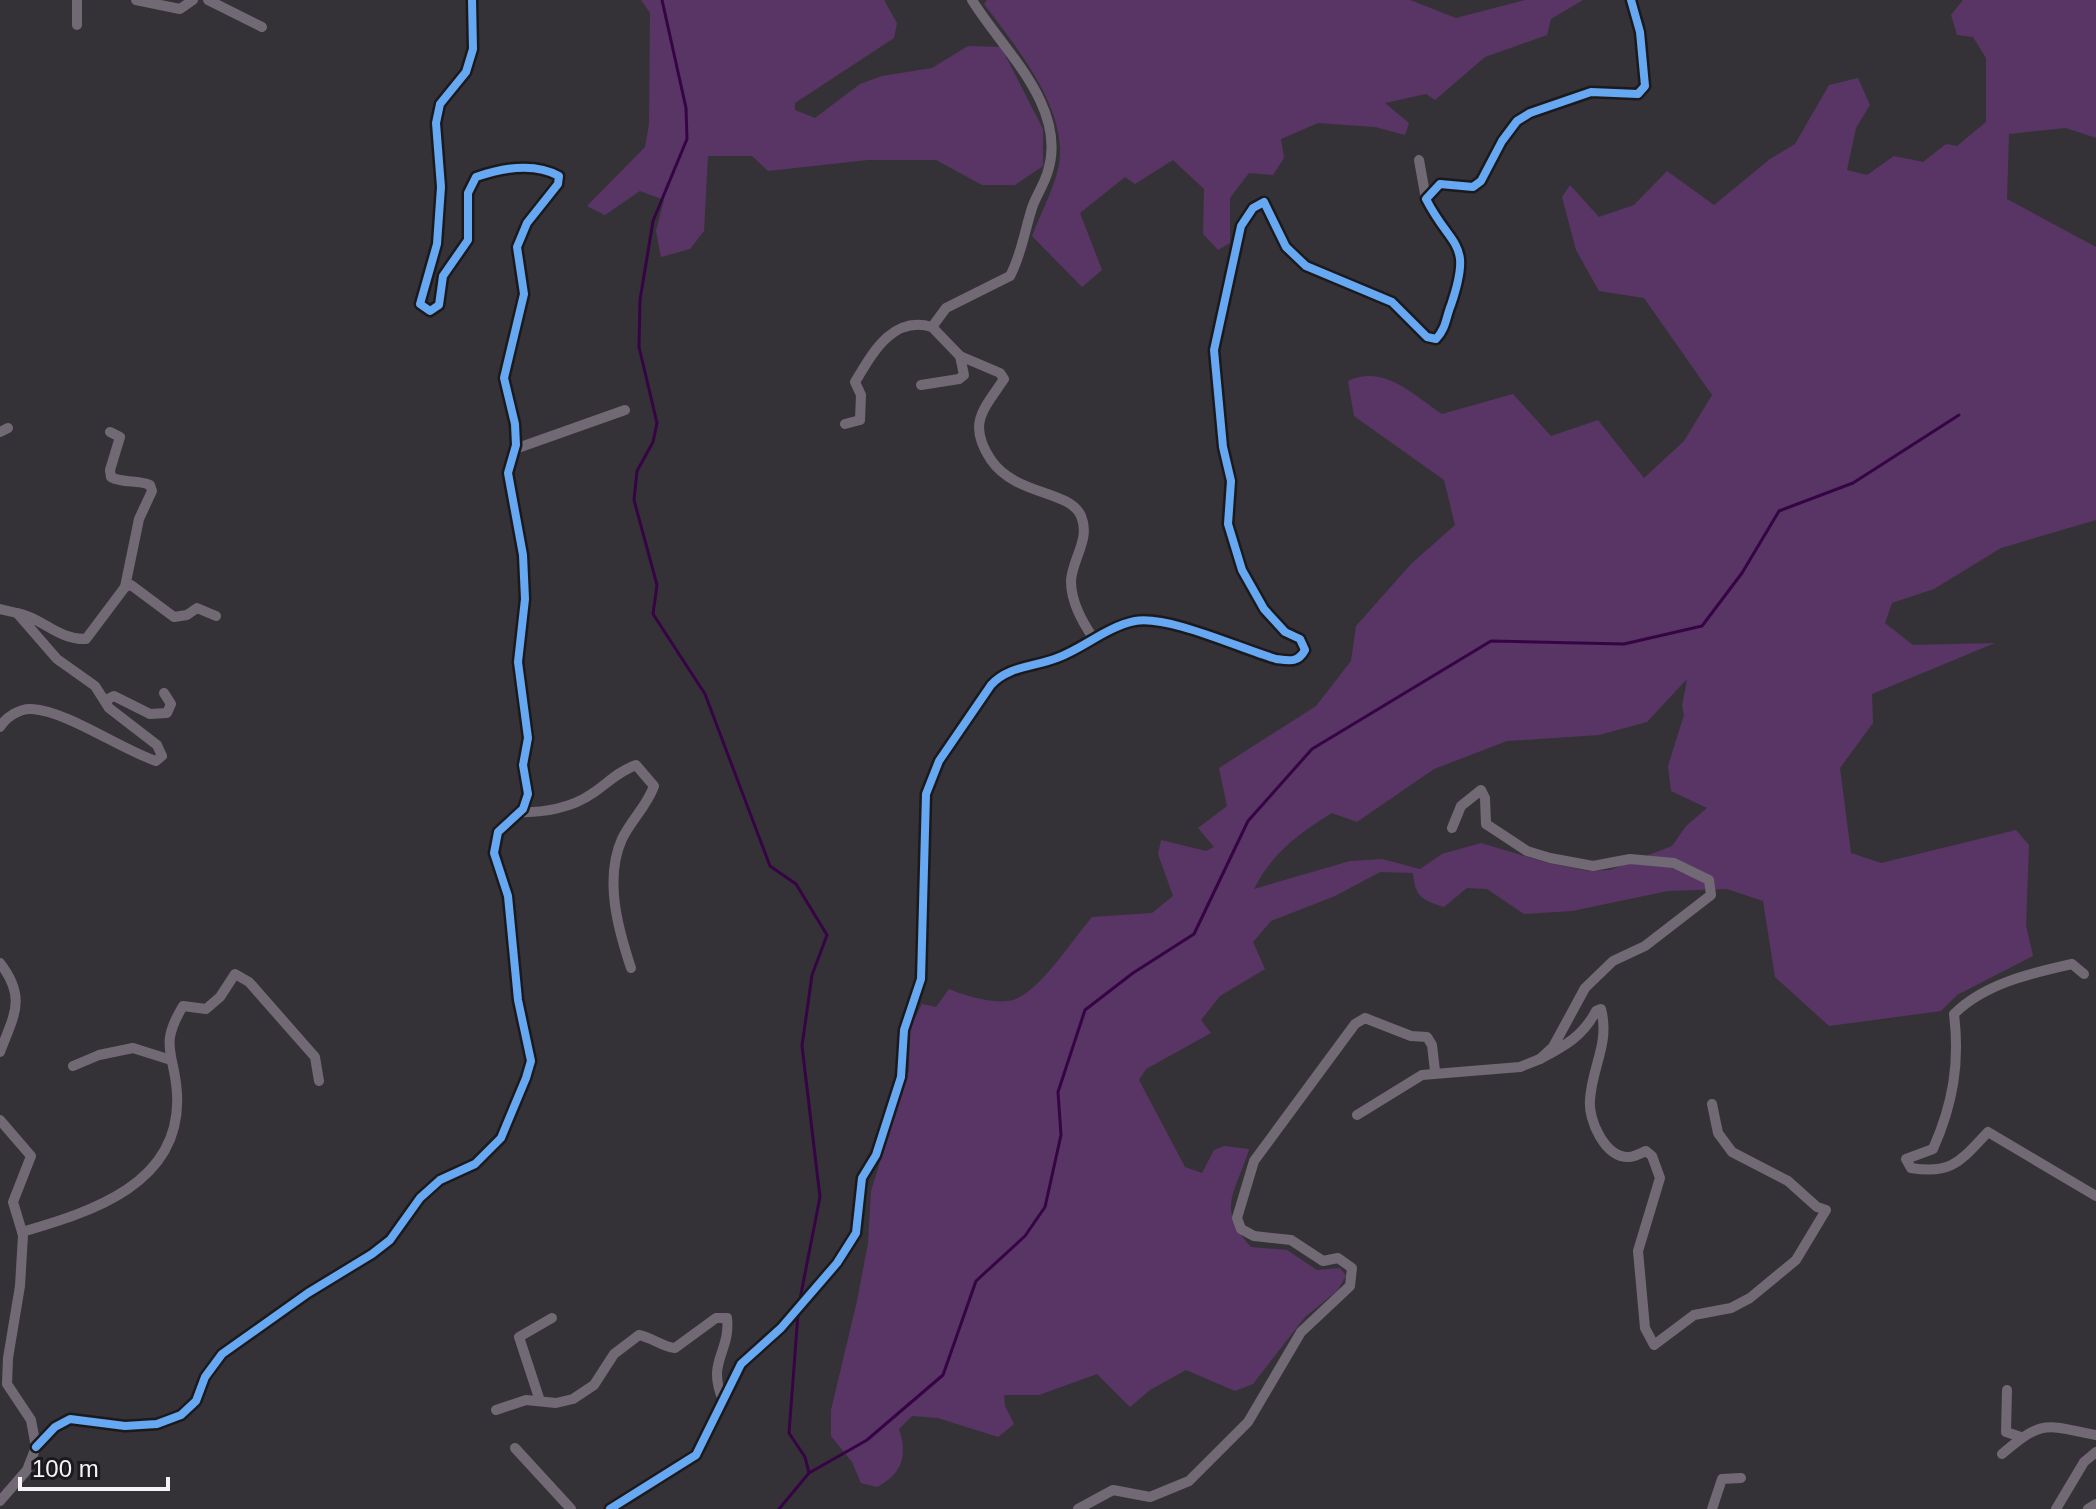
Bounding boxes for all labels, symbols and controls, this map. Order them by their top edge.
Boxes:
scale bar [20,1441,168,1491]
text: 100 m [32,1455,99,1482]

